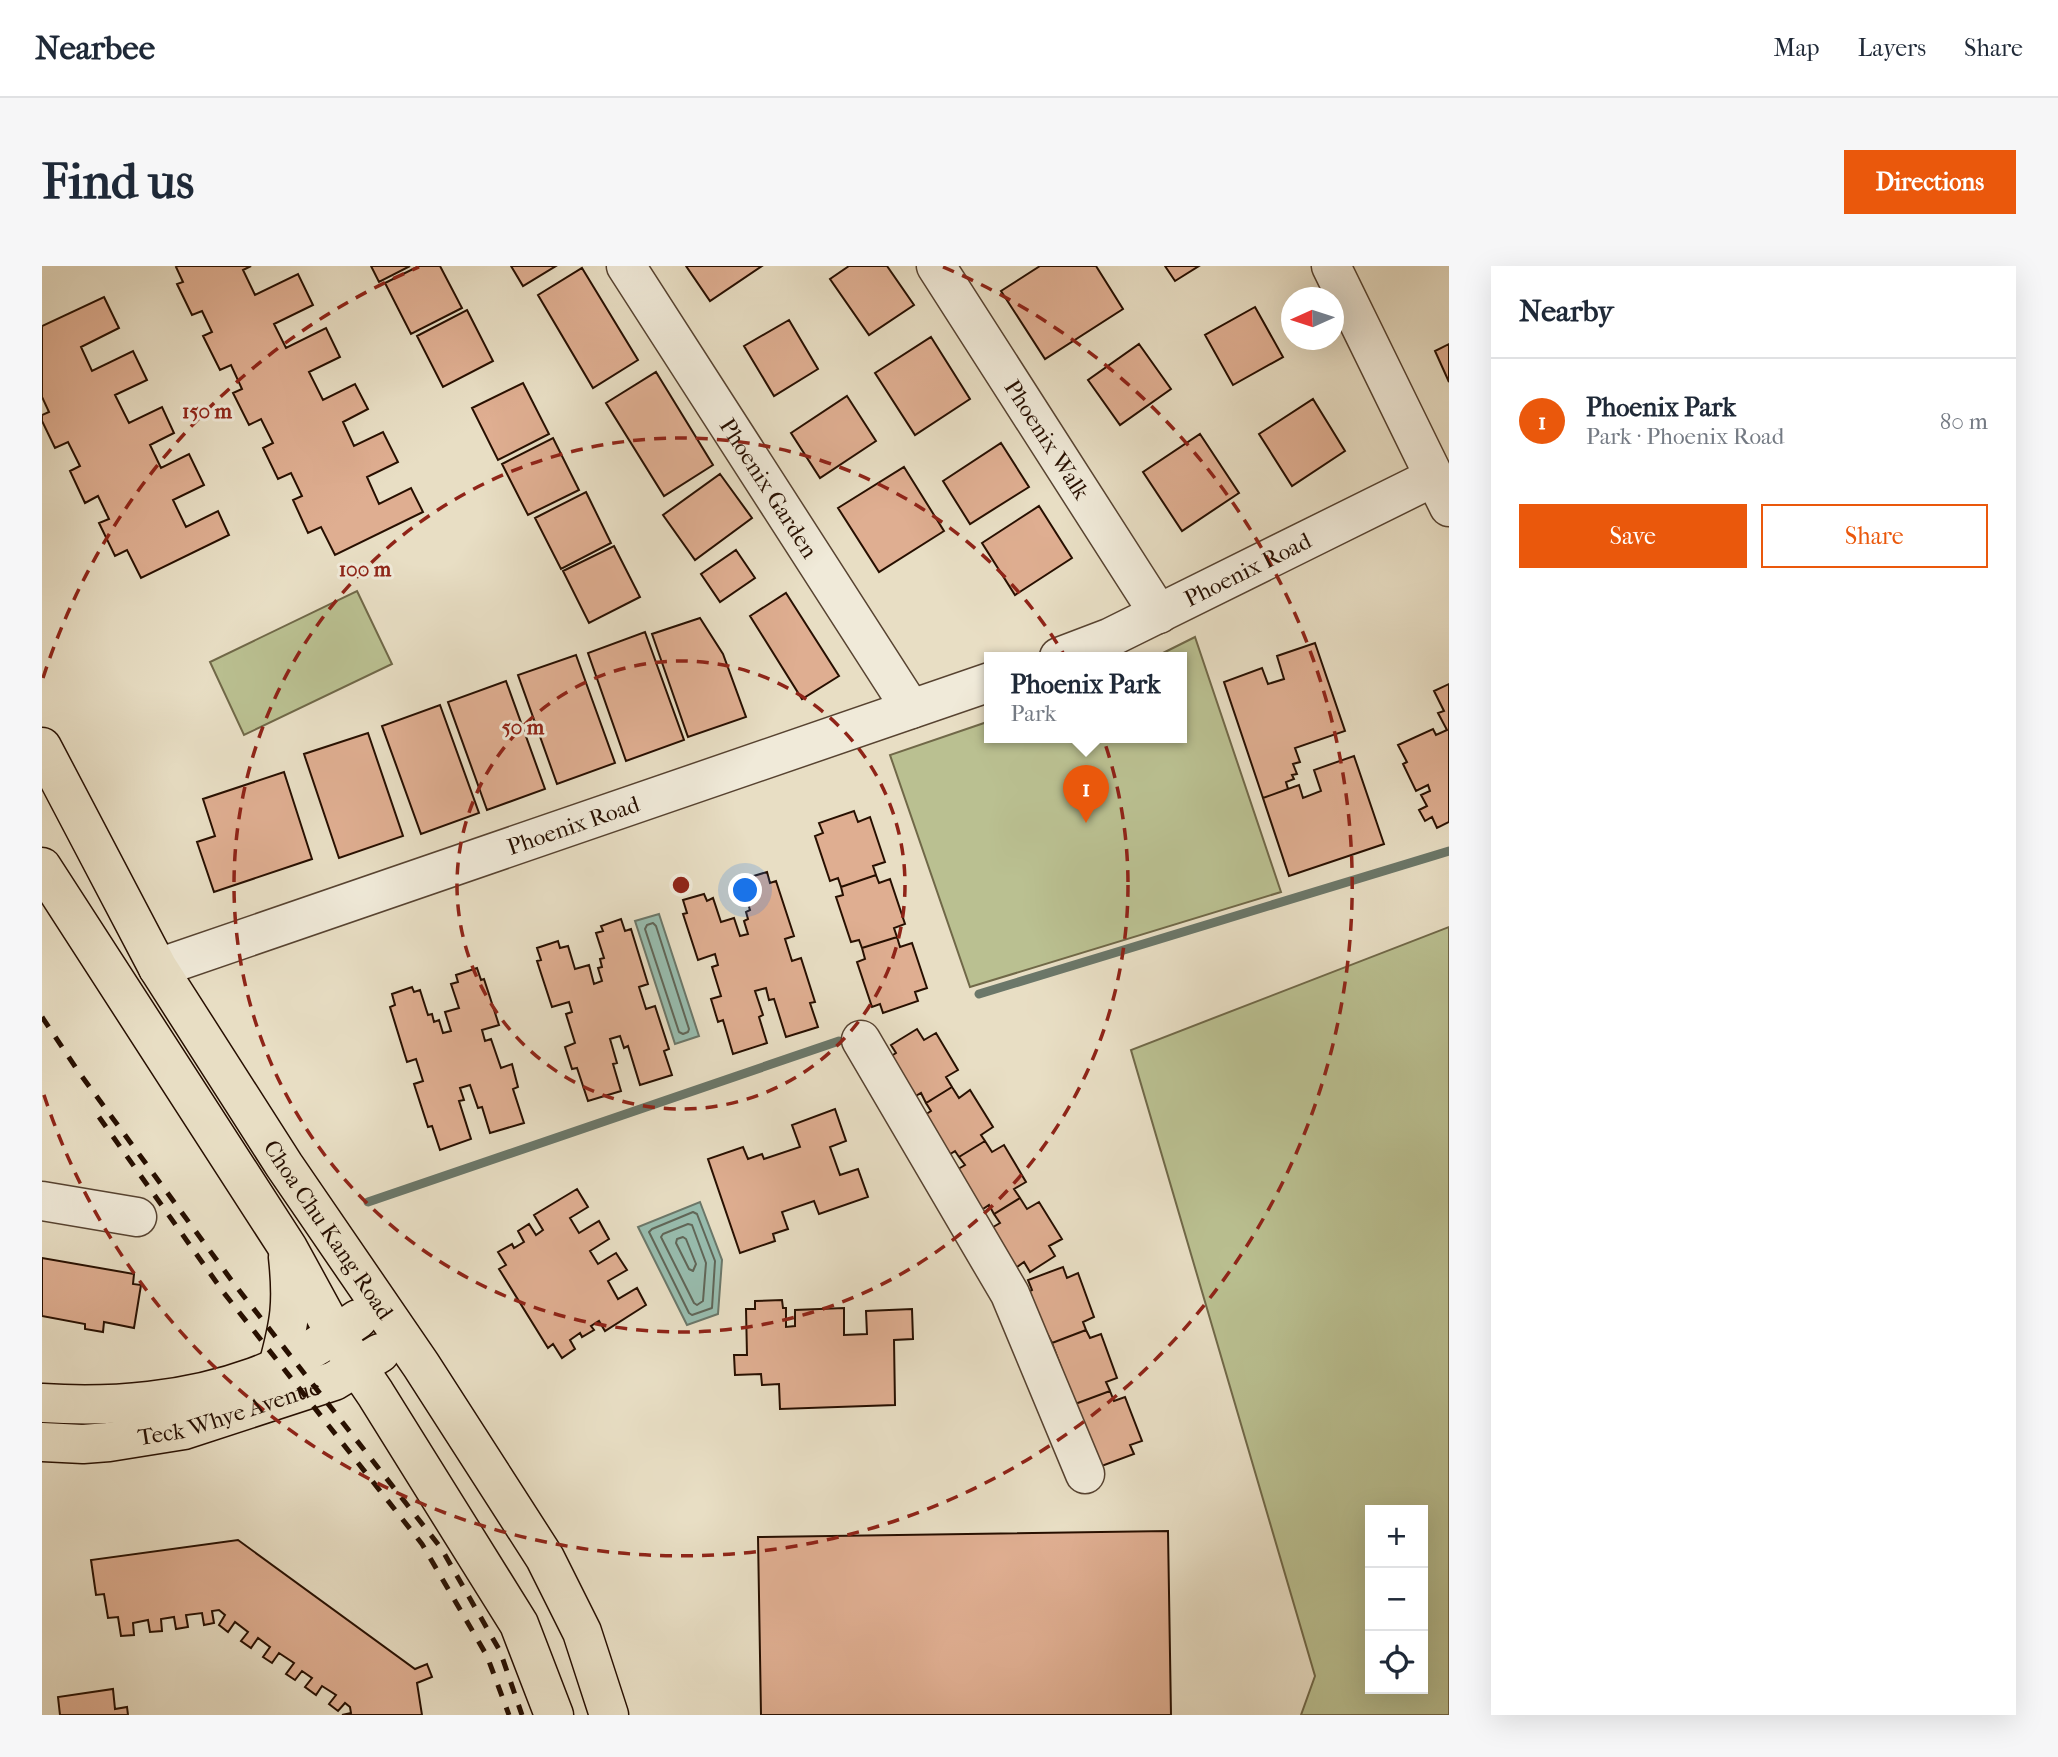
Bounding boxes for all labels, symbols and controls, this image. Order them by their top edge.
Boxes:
text: Nearbee [35,29,155,68]
text: Map [1774,34,1820,62]
text: Layers [1858,34,1926,62]
text: Share [1964,34,2023,62]
button: Directions [1844,150,2016,214]
text: Find us [42,153,194,211]
north arrow [1281,287,1344,350]
text: Nearby [1519,294,1614,329]
street label: Phoenix Walk [999,375,1096,505]
text: Phoenix Park [1586,392,1736,423]
text: 150 m [182,399,233,423]
text: 1 [1538,408,1546,435]
text: 80 m [1940,408,1988,435]
street label: Phoenix Garden [714,413,824,563]
text: Park · Phoenix Road [1586,423,1784,450]
button: Save [1519,504,1747,568]
button: Share [1761,504,1988,568]
street label: Phoenix Road [1180,526,1316,612]
text: 100 m [339,557,392,581]
popup [984,652,1187,743]
text: Phoenix Park [1011,669,1160,700]
text: Park [1011,700,1056,727]
text: 50 m [502,715,545,739]
pin: 1 [1063,765,1109,823]
street label: Phoenix Road [503,790,643,860]
centre of rings [669,873,693,897]
your location [728,873,762,907]
street label: Choa Chu Kang Road [258,1135,399,1325]
street label: Teck Whye Avenue [136,1373,324,1451]
map controls [1365,1505,1428,1694]
button: + [1365,1505,1428,1568]
button: − [1365,1568,1428,1631]
button: locate [1365,1631,1428,1694]

